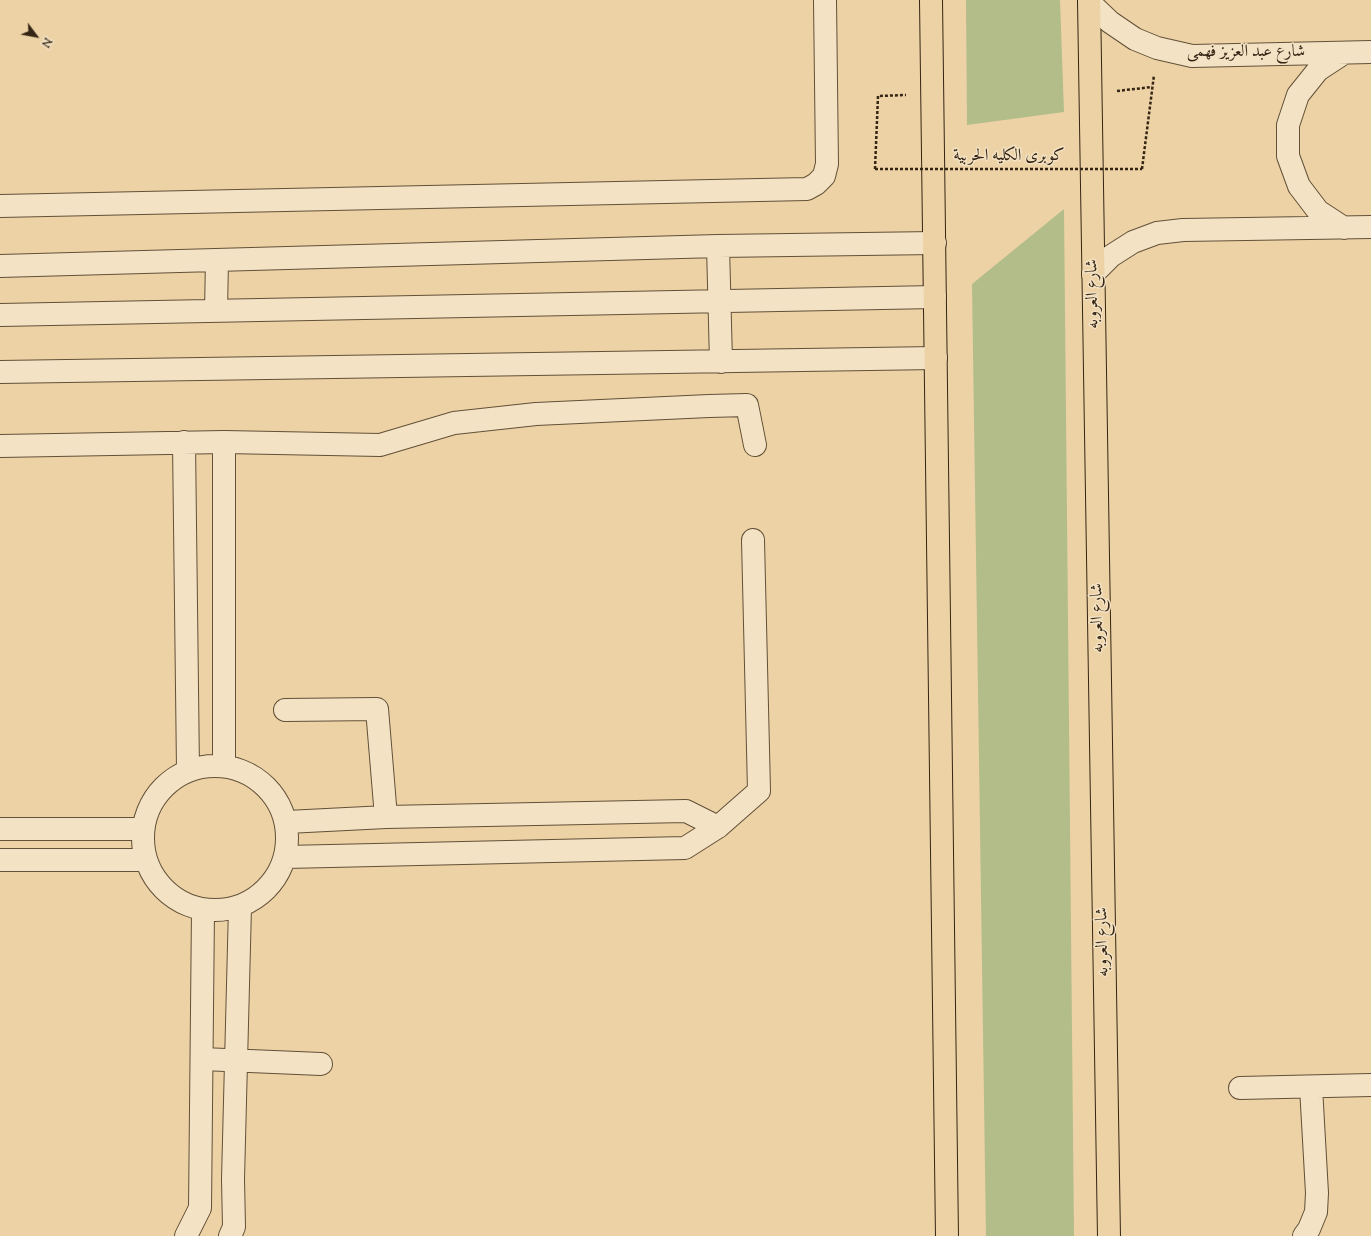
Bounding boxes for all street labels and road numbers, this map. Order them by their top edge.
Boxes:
street label: شارع عبد العزيز فهمى [1187,43,1305,63]
street label: كوبرى الكليه الحربية [953,147,1065,167]
street label: شارع العروبه [1083,259,1105,329]
street label: شارع العروبه [1088,583,1110,653]
street label: شارع العروبه [1093,907,1115,977]

